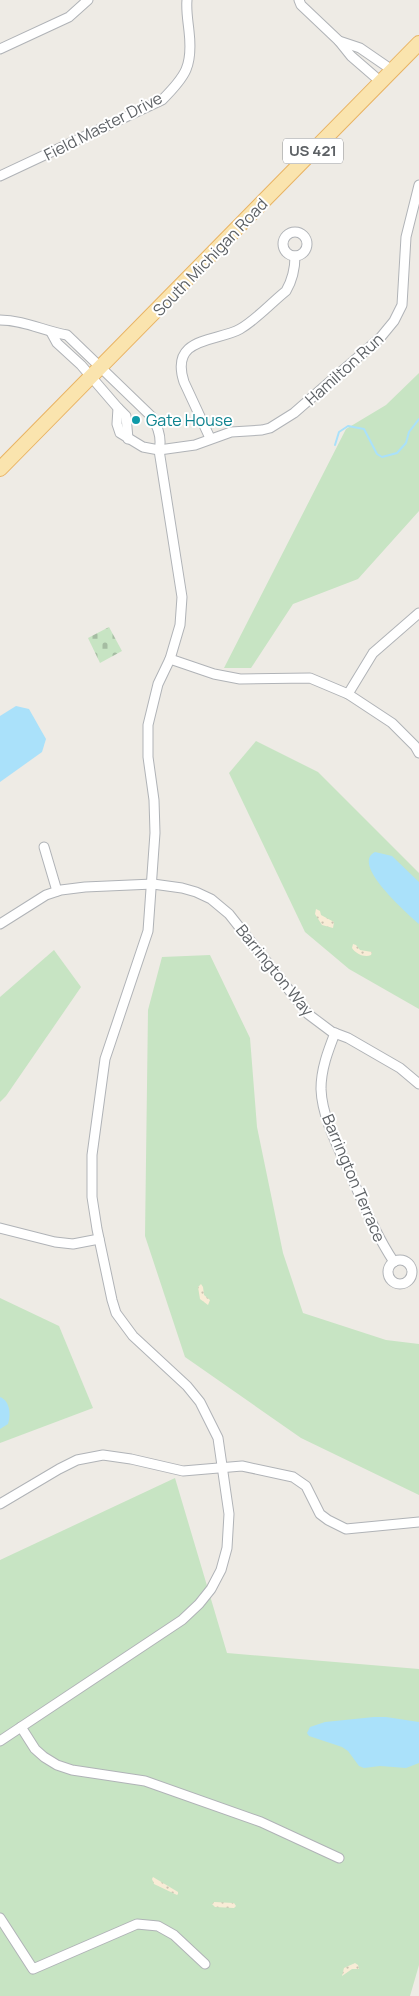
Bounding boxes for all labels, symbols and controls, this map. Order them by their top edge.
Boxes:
street label: Field Master Drive [40,87,166,165]
road number: US 421 [283,138,343,164]
street label: South Michigan Road [148,193,272,321]
street label: Hamilton Run [300,328,388,410]
place label: Gate House [146,409,232,431]
marker: Gate House [130,414,142,426]
street label: Barrington Way [231,919,319,1021]
street label: Barrington Terrace [317,1111,391,1245]

